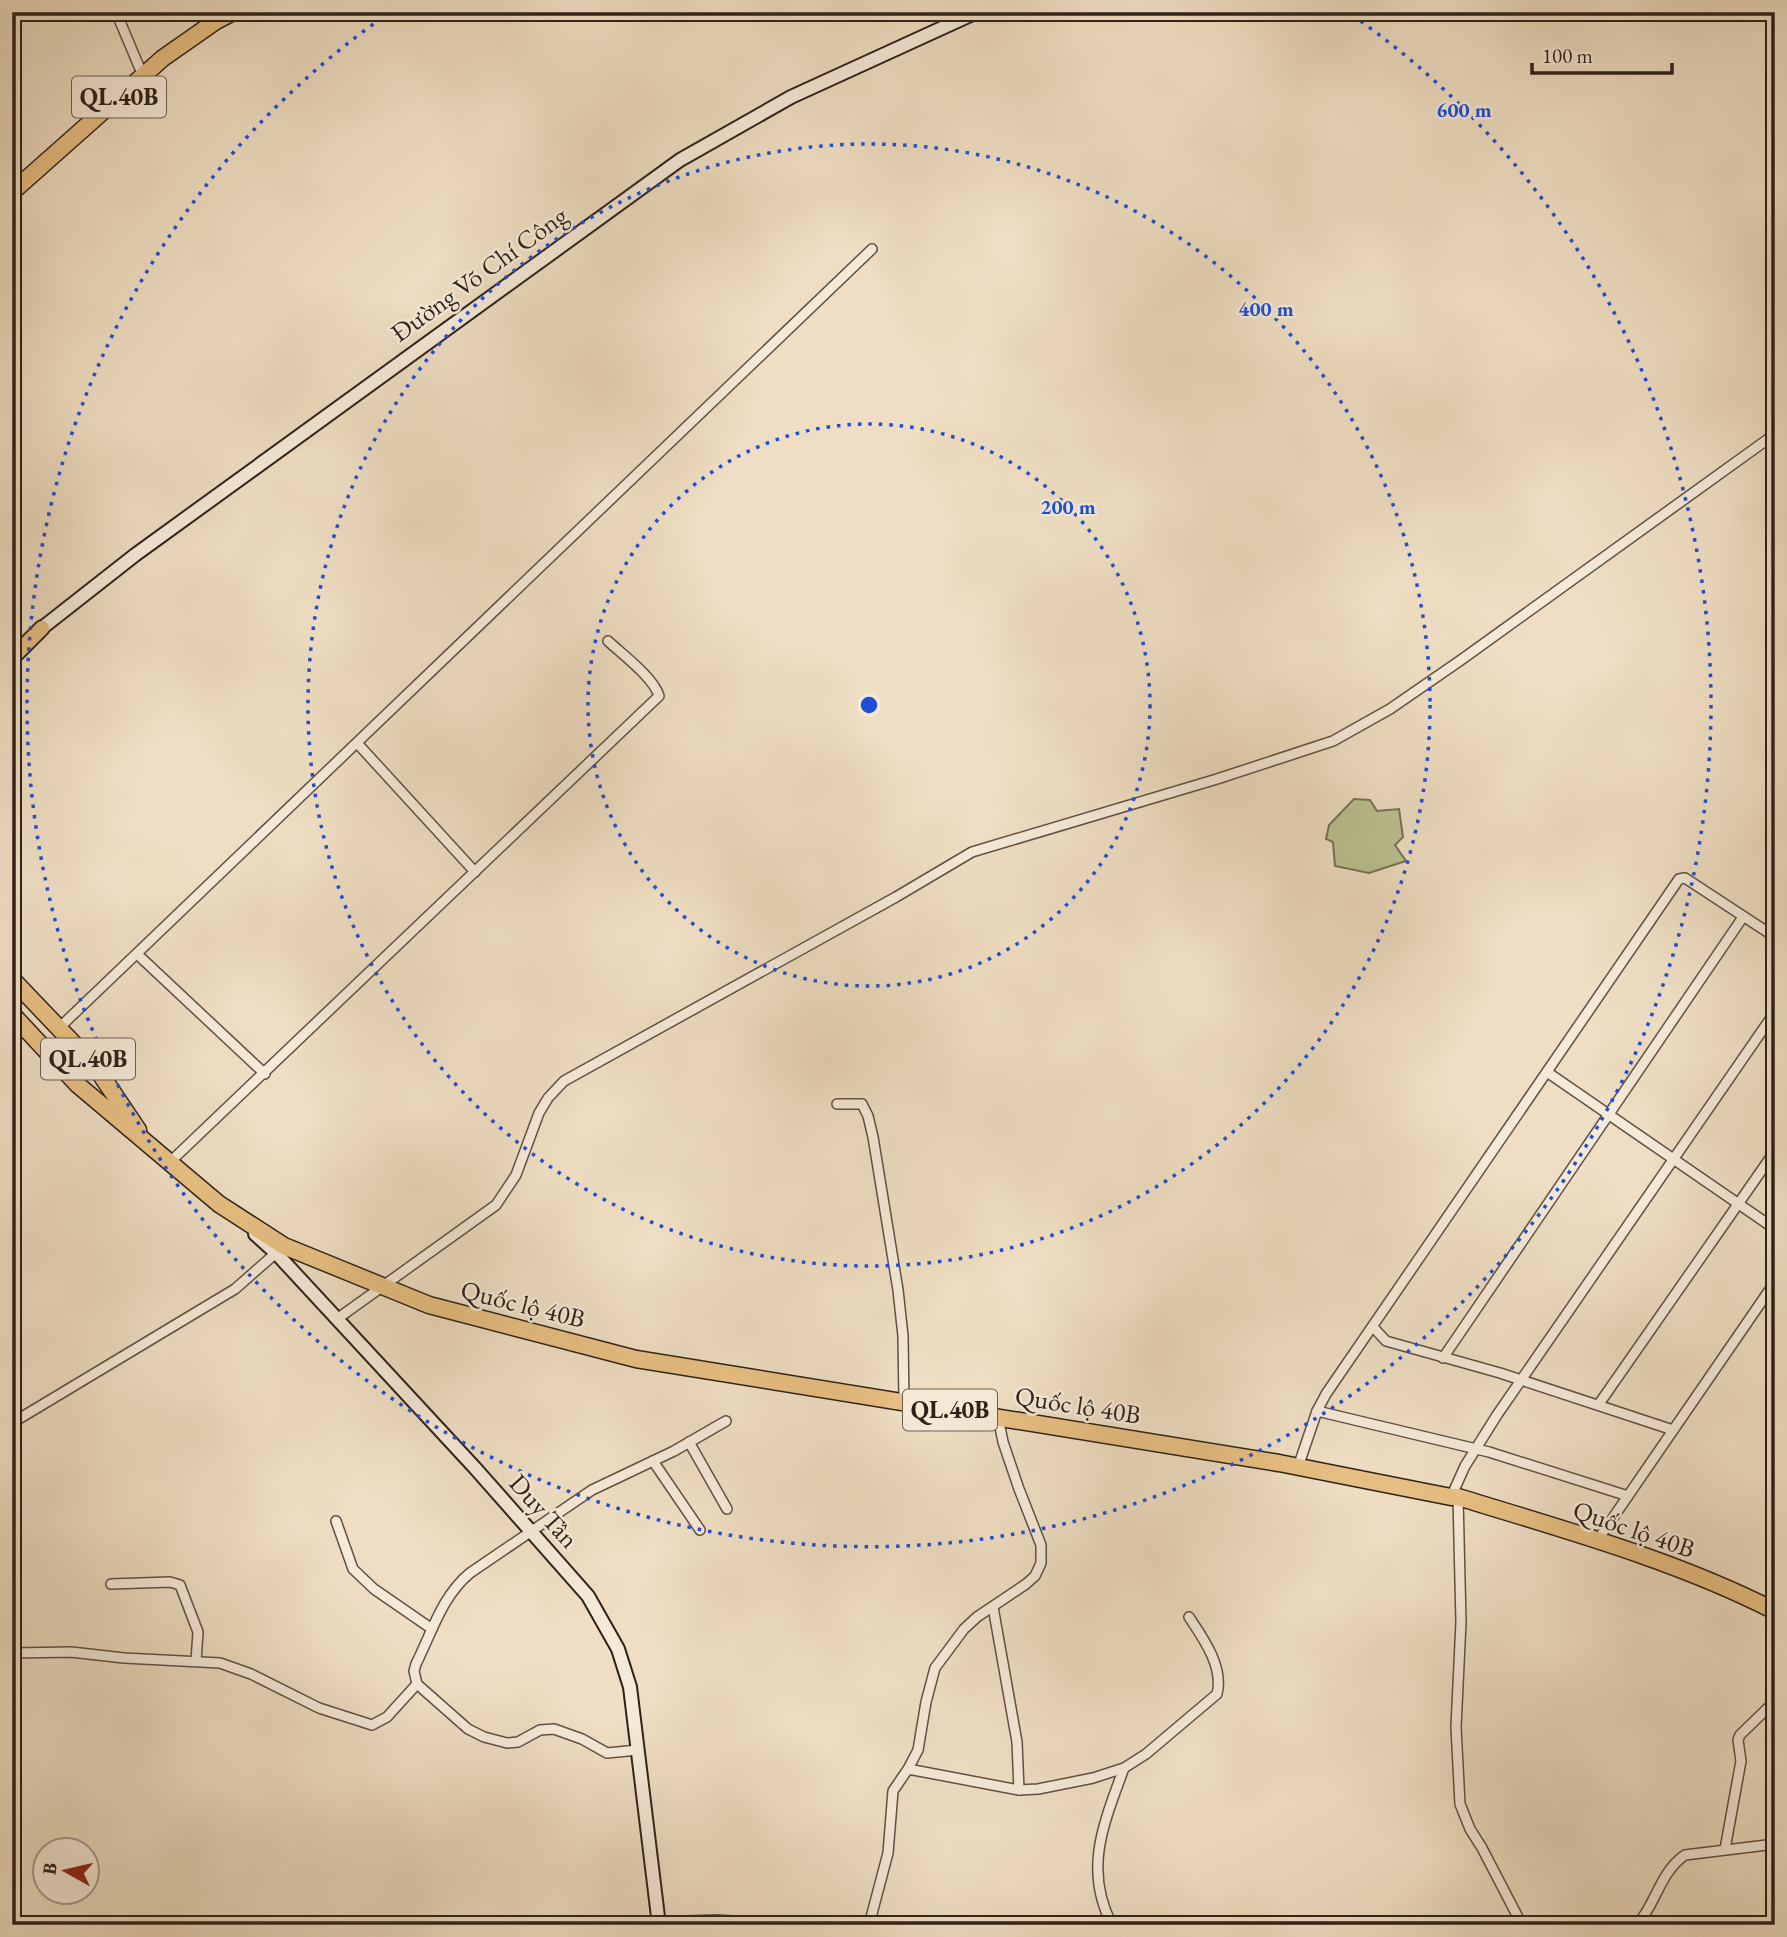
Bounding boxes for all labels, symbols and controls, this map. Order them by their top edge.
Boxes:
scale bar [1532,32,1672,76]
text: 100 m [1542,42,1593,69]
road number: QL.40B [72,76,166,118]
text: 600 m [1436,96,1492,123]
street label: Đường Võ Chí Công [384,198,575,350]
text: 400 m [1238,295,1294,322]
text: 200 m [1040,493,1096,520]
centre of rings [857,693,881,717]
road number: QL.40B [41,1038,135,1079]
street label: Quốc lộ 40B [457,1272,589,1336]
street label: Quốc lộ 40B [1013,1378,1143,1432]
road number: QL.40B [903,1390,997,1430]
street label: Duy Tân [502,1467,586,1556]
street label: Quốc lộ 40B [1569,1492,1699,1566]
north arrow [32,1836,102,1906]
text: B [36,1861,63,1876]

